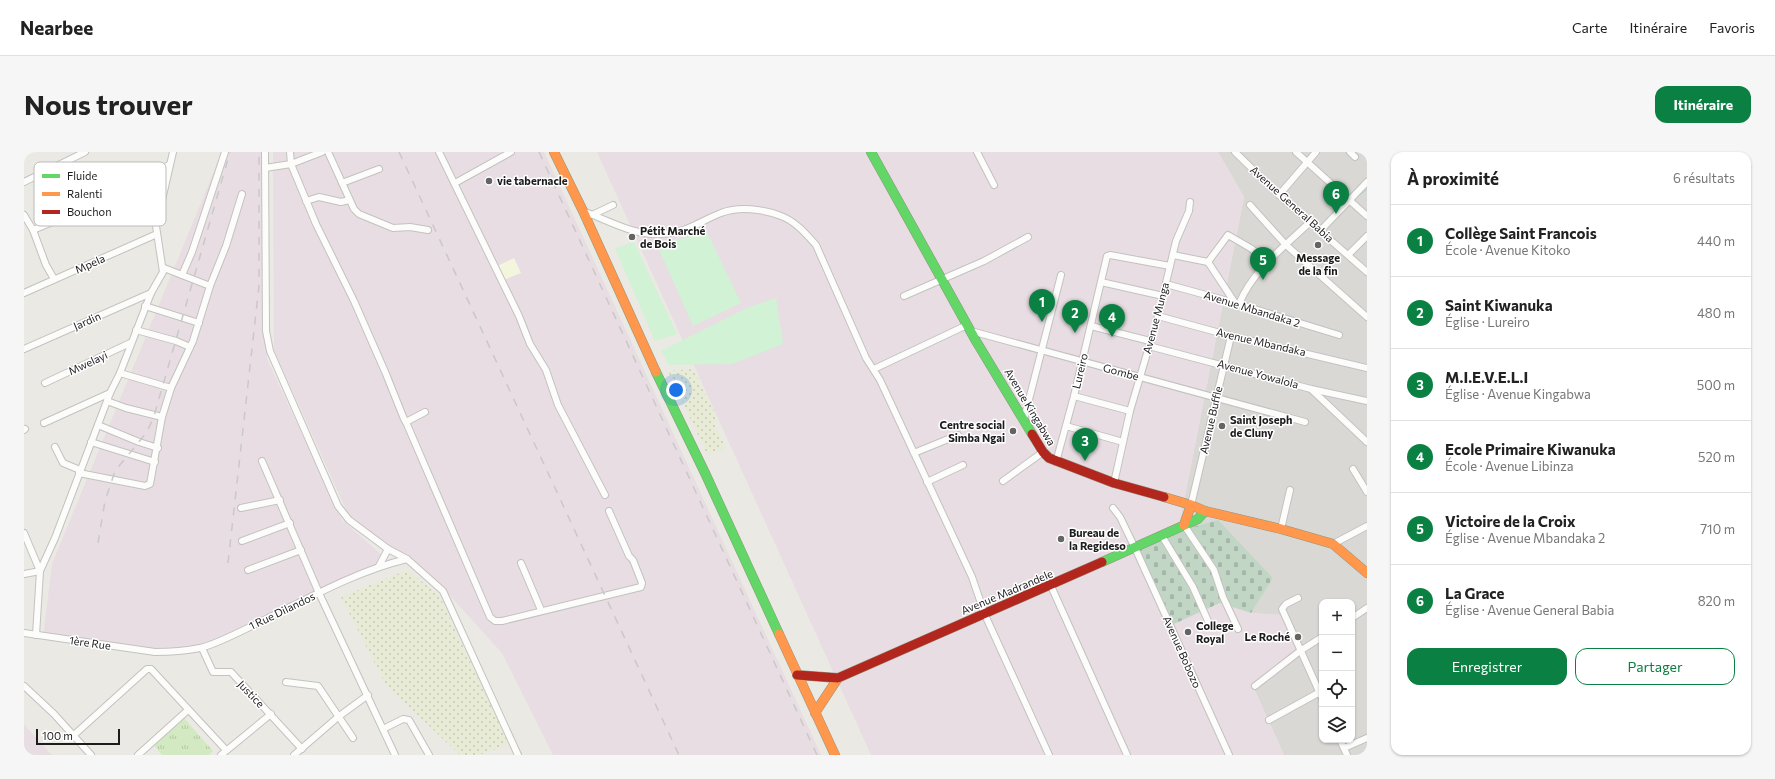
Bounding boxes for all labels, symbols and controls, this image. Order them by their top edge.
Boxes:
text: Nearbee [20,16,93,39]
text: Carte [1572,19,1607,36]
text: Itinéraire [1629,19,1687,36]
text: Favoris [1709,19,1755,36]
button: Itinéraire [1655,86,1751,123]
text: Nous trouver [24,87,193,121]
legend [34,162,166,226]
street label: Avenue General Babia [1248,163,1337,244]
text: À proximité [1407,168,1499,189]
text: Fluide [67,169,97,182]
text: 6 résultats [1673,170,1735,186]
place label: vie tabernacle [497,174,568,187]
marker: vie tabernacle [484,176,494,186]
pin: 6 [1323,181,1349,214]
text: Ralenti [67,187,103,200]
text: Bouchon [67,205,111,218]
place label: Pétit Marché de Bois [640,224,706,250]
text: Collège Saint Francois [1445,224,1597,242]
marker: Pétit Marché de Bois [627,232,637,242]
text: 1 [1417,233,1423,249]
text: 440 m [1697,233,1735,249]
marker: Message de la fin [1313,240,1323,250]
text: École · Avenue Kitoko [1445,242,1571,258]
pin: 5 [1250,247,1276,280]
street label: Mpela [73,251,107,276]
place label: Message de la fin [1296,251,1340,277]
street label: Avenue Munga [1140,281,1171,355]
street label: Avenue Mbandaka 2 [1202,288,1302,329]
pin: 1 [1029,289,1055,322]
text: Saint Kiwanuka [1445,296,1553,314]
pin: 2 [1062,300,1088,333]
pin: 4 [1099,304,1125,337]
text: 2 [1416,305,1424,321]
text: 480 m [1697,305,1735,321]
street label: Jardin [71,309,103,333]
text: Église · Lureiro [1445,314,1530,330]
street label: Avenue Mbandaka [1215,325,1307,358]
street label: Mwelayi [66,348,110,377]
street label: Lureiro [1069,351,1090,390]
street label: Avenue Yowalola [1216,356,1300,391]
street label: Gombe [1102,361,1141,383]
street label: Avenue Kingabwa [1002,366,1059,448]
text: M.I.E.V.E.L.I [1445,368,1528,386]
text: 3 [1416,377,1424,393]
text: 500 m [1697,377,1735,393]
your location [666,380,686,400]
street label: Avenue Buffle [1196,385,1225,455]
text: Église · Avenue Kingabwa [1445,386,1591,402]
place label: Saint Joseph de Cluny [1230,413,1292,439]
place label: Centre social Simba Ngai [940,418,1005,444]
marker: Saint Joseph de Cluny [1217,421,1227,431]
marker: Centre social Simba Ngai [1008,426,1018,436]
pin: 3 [1072,428,1098,461]
text: Ecole Primaire Kiwanuka [1445,440,1616,458]
text: 4 [1416,449,1424,465]
text: 520 m [1698,449,1735,465]
text: École · Avenue Libinza [1445,458,1573,474]
text: Victoire de la Croix [1445,512,1576,530]
text: 5 [1416,521,1424,537]
text: 710 m [1700,521,1735,537]
place label: Bureau de la Regideso [1069,526,1126,552]
text: Église · Avenue Mbandaka 2 [1445,530,1605,546]
marker: Bureau de la Regideso [1056,534,1066,544]
street label: Avenue Madrandele [959,566,1055,617]
text: La Grace [1445,584,1505,602]
street label: 1 Rue Dilandos [247,589,317,632]
text: 6 [1416,593,1424,609]
text: 820 m [1698,593,1735,609]
map controls [1319,599,1355,743]
button: + [1319,599,1355,635]
text: Église · Avenue General Babia [1445,602,1614,618]
street label: Avenue Bobozo [1161,614,1204,690]
place label: College Royal [1196,619,1234,645]
marker: College Royal [1183,627,1193,637]
place label: Le Roché [1244,630,1290,643]
marker: Le Roché [1293,632,1303,642]
street label: 1ère Rue [68,633,112,652]
button: − [1319,635,1355,671]
button: Enregistrer [1407,648,1567,685]
button: Partager [1575,648,1735,685]
button: locate [1319,671,1355,707]
street label: Justice [235,677,268,711]
button: layers [1319,707,1355,743]
scale bar [36,727,120,746]
text: 100 m [42,729,73,742]

